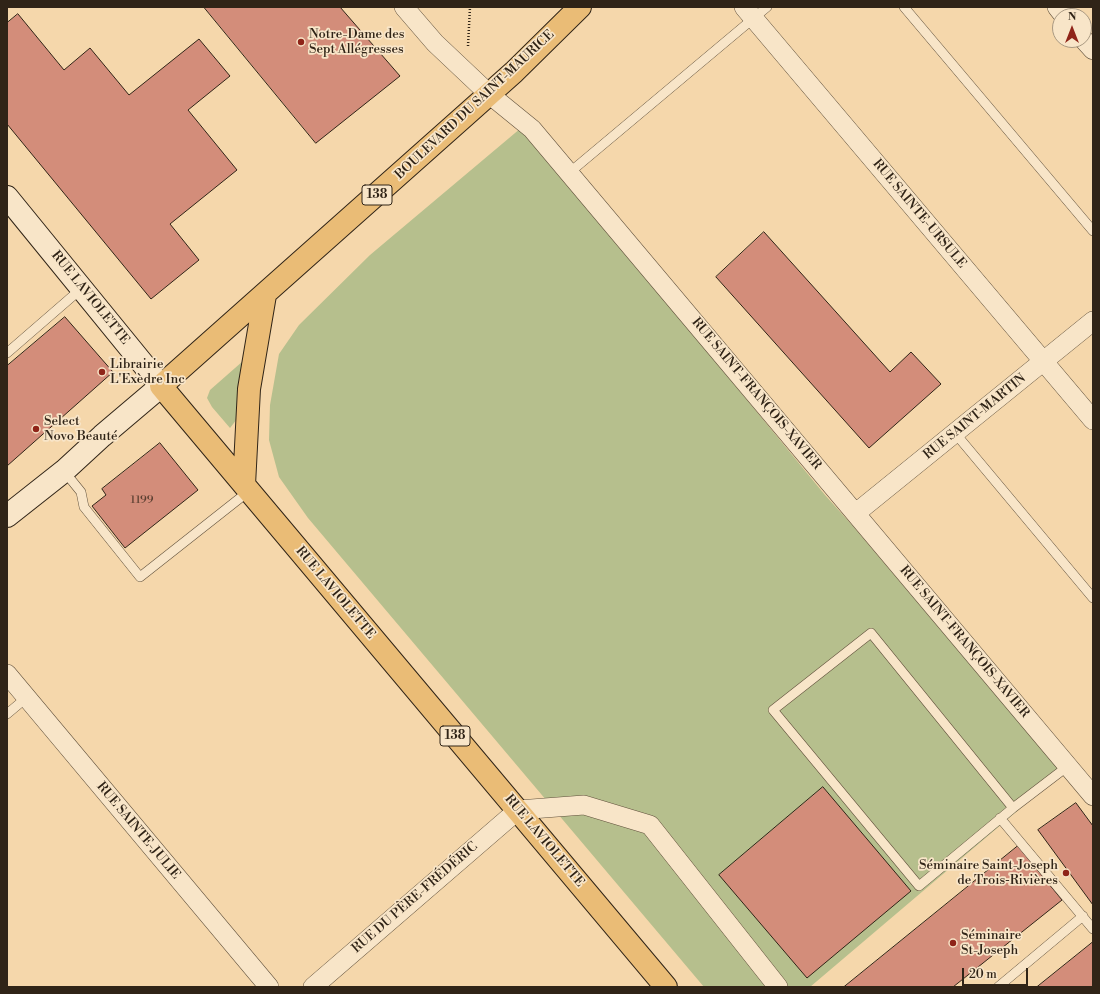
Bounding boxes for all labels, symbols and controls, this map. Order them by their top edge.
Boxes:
north arrow [1052,8,1092,48]
text: N [1068,10,1076,24]
place label: Notre-Dame des Sept Allégresses [309,27,404,58]
street label: BOULEVARD DU SAINT-MAURICE [392,27,558,183]
marker: Notre-Dame des Sept Allégresses [296,37,306,47]
street label: RUE SAINTE-URSULE [869,156,969,272]
road number: 138 [362,185,392,205]
street label: RUE LAVIOLETTE [48,248,132,348]
street label: RUE SAINT-FRANÇOIS-XAVIER [688,315,824,473]
place label: Librairie L'Exèdre Inc [110,357,185,388]
marker: Librairie L'Exèdre Inc [97,367,107,377]
street label: RUE SAINT-MARTIN [921,371,1029,463]
place label: Select Novo Beauté [44,414,117,445]
marker: Select Novo Beauté [31,424,41,434]
house number: 1199 [131,493,153,507]
street label: RUE LAVIOLETTE [292,544,378,642]
street label: RUE SAINT-FRANÇOIS-XAVIER [896,563,1032,721]
road number: 138 [440,726,470,746]
street label: RUE SAINTE-JULIE [93,779,183,883]
street label: RUE LAVIOLETTE [501,792,587,890]
street label: RUE DU PÈRE-FRÉDÉRIC [349,839,481,957]
place label: Séminaire Saint-Joseph de Trois‑Rivières [919,858,1058,889]
marker: Séminaire Saint-Joseph de Trois‑Rivières [1061,868,1071,878]
place label: Séminaire St-Joseph [961,928,1021,959]
marker: Séminaire St-Joseph [948,938,958,948]
scale bar [964,960,1030,986]
text: 20 m [969,967,997,982]

